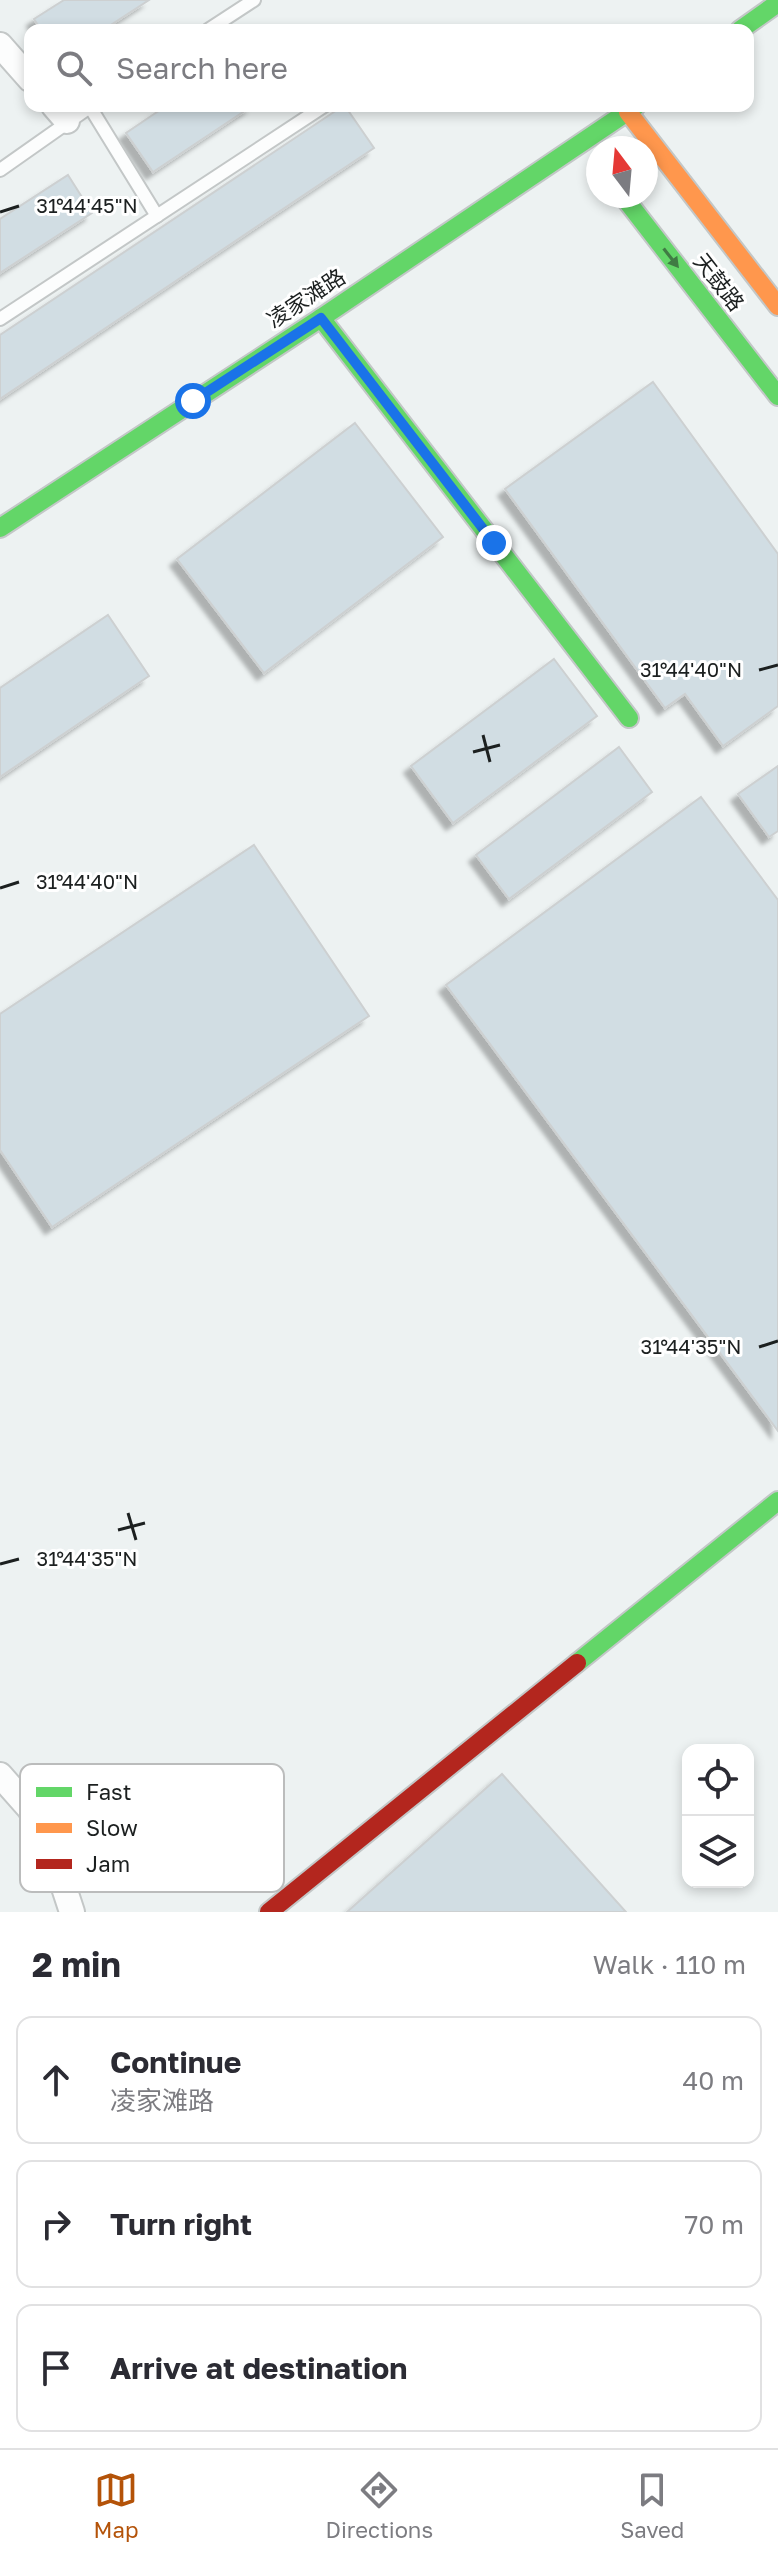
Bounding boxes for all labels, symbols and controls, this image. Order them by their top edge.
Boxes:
search box [24,24,754,112]
icon: search [52,46,96,90]
text: Search here [116,50,288,86]
north arrow [586,136,658,208]
text: 31°44'45"N [36,193,138,217]
street label: 天鼓路 [688,247,750,316]
one-way arrow [662,248,678,268]
street label: 凌家滩路 [261,262,350,333]
route start [175,383,211,419]
route end [476,525,512,561]
text: 31°44'40"N [640,657,742,681]
text: 31°44'40"N [36,869,138,893]
text: 31°44'35"N [641,1334,741,1358]
text: 31°44'35"N [37,1546,137,1570]
map controls [682,1744,754,1888]
button: locate [682,1744,754,1816]
legend [20,1764,284,1892]
text: Fast [86,1778,132,1805]
text: Slow [86,1814,138,1841]
button: layers [682,1816,754,1888]
text: Jam [86,1850,130,1877]
text: 2 min [32,1944,121,1984]
text: Walk · 110 m [593,1949,746,1980]
text: Continue [110,2044,241,2080]
icon: ahead [34,2058,78,2102]
text: 40 m [683,2065,744,2096]
text: 凌家滩路 [110,2085,214,2116]
icon: right [34,2202,78,2246]
text: Turn right [110,2206,252,2242]
text: 70 m [685,2209,744,2240]
icon: arrive [34,2346,78,2390]
text: Arrive at destination [110,2350,407,2386]
tab: Map [94,2468,138,2543]
tab: Directions [326,2468,433,2543]
tab: Saved [620,2468,684,2543]

